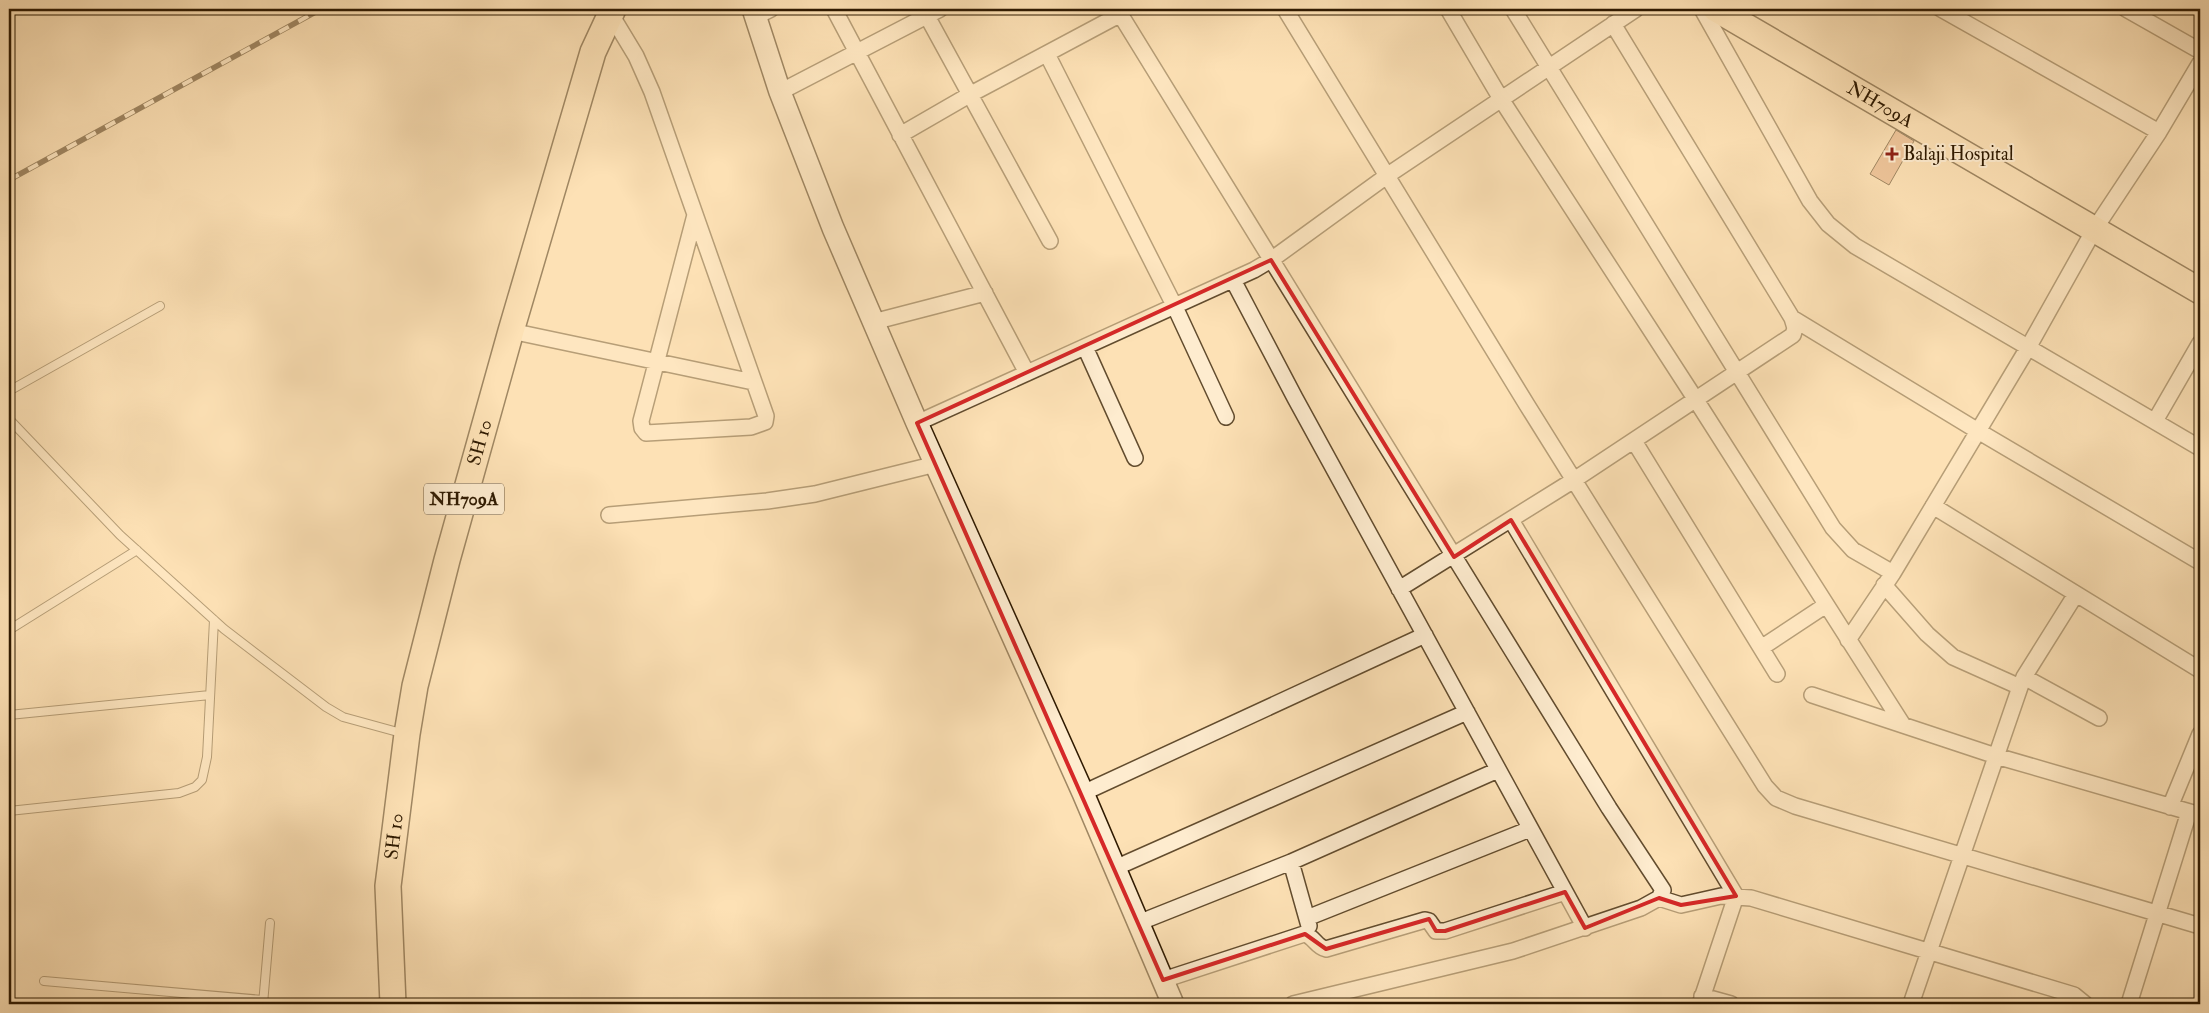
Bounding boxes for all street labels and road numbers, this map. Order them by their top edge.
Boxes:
street label: NH709A [1843,76,1918,133]
street label: SH 10 [462,417,498,468]
road number: NH709A [424,484,504,514]
street label: SH 10 [379,812,409,861]

